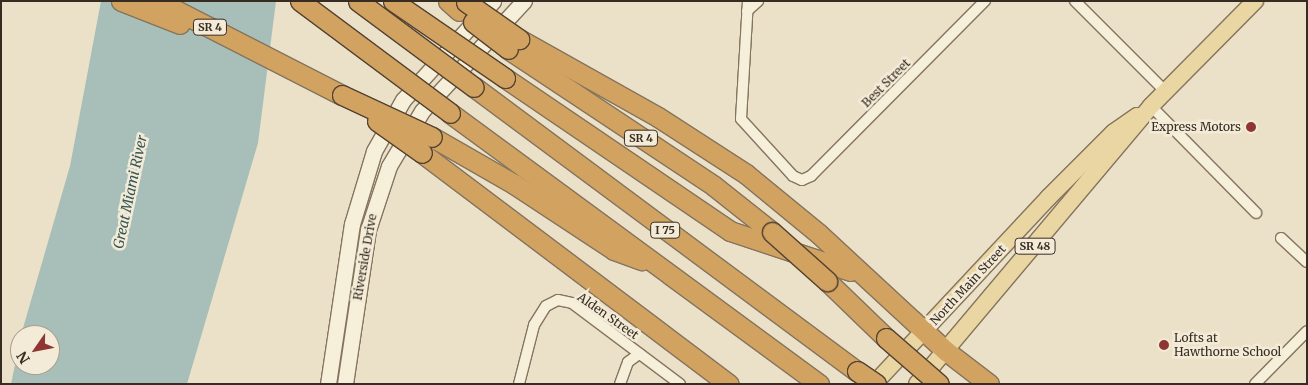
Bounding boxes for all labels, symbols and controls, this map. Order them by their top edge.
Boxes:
road number: SR 4 [192,18,228,36]
street label: Best Street [859,56,913,110]
place label: Express Motors [1151,120,1241,134]
marker: Express Motors [1245,121,1257,133]
road number: SR 4 [624,130,658,146]
water label: Great Miami River [110,134,150,250]
street label: Riverside Drive [350,213,380,301]
road number: I 75 [650,222,680,238]
road number: SR 48 [1014,238,1056,255]
street label: North Main Street [927,242,1009,328]
street label: Alden Street [575,290,641,342]
north arrow [10,325,60,375]
place label: Lofts at Hawthorne School [1174,331,1281,359]
marker: Lofts at Hawthorne School [1158,339,1170,351]
text: N [13,348,34,367]

